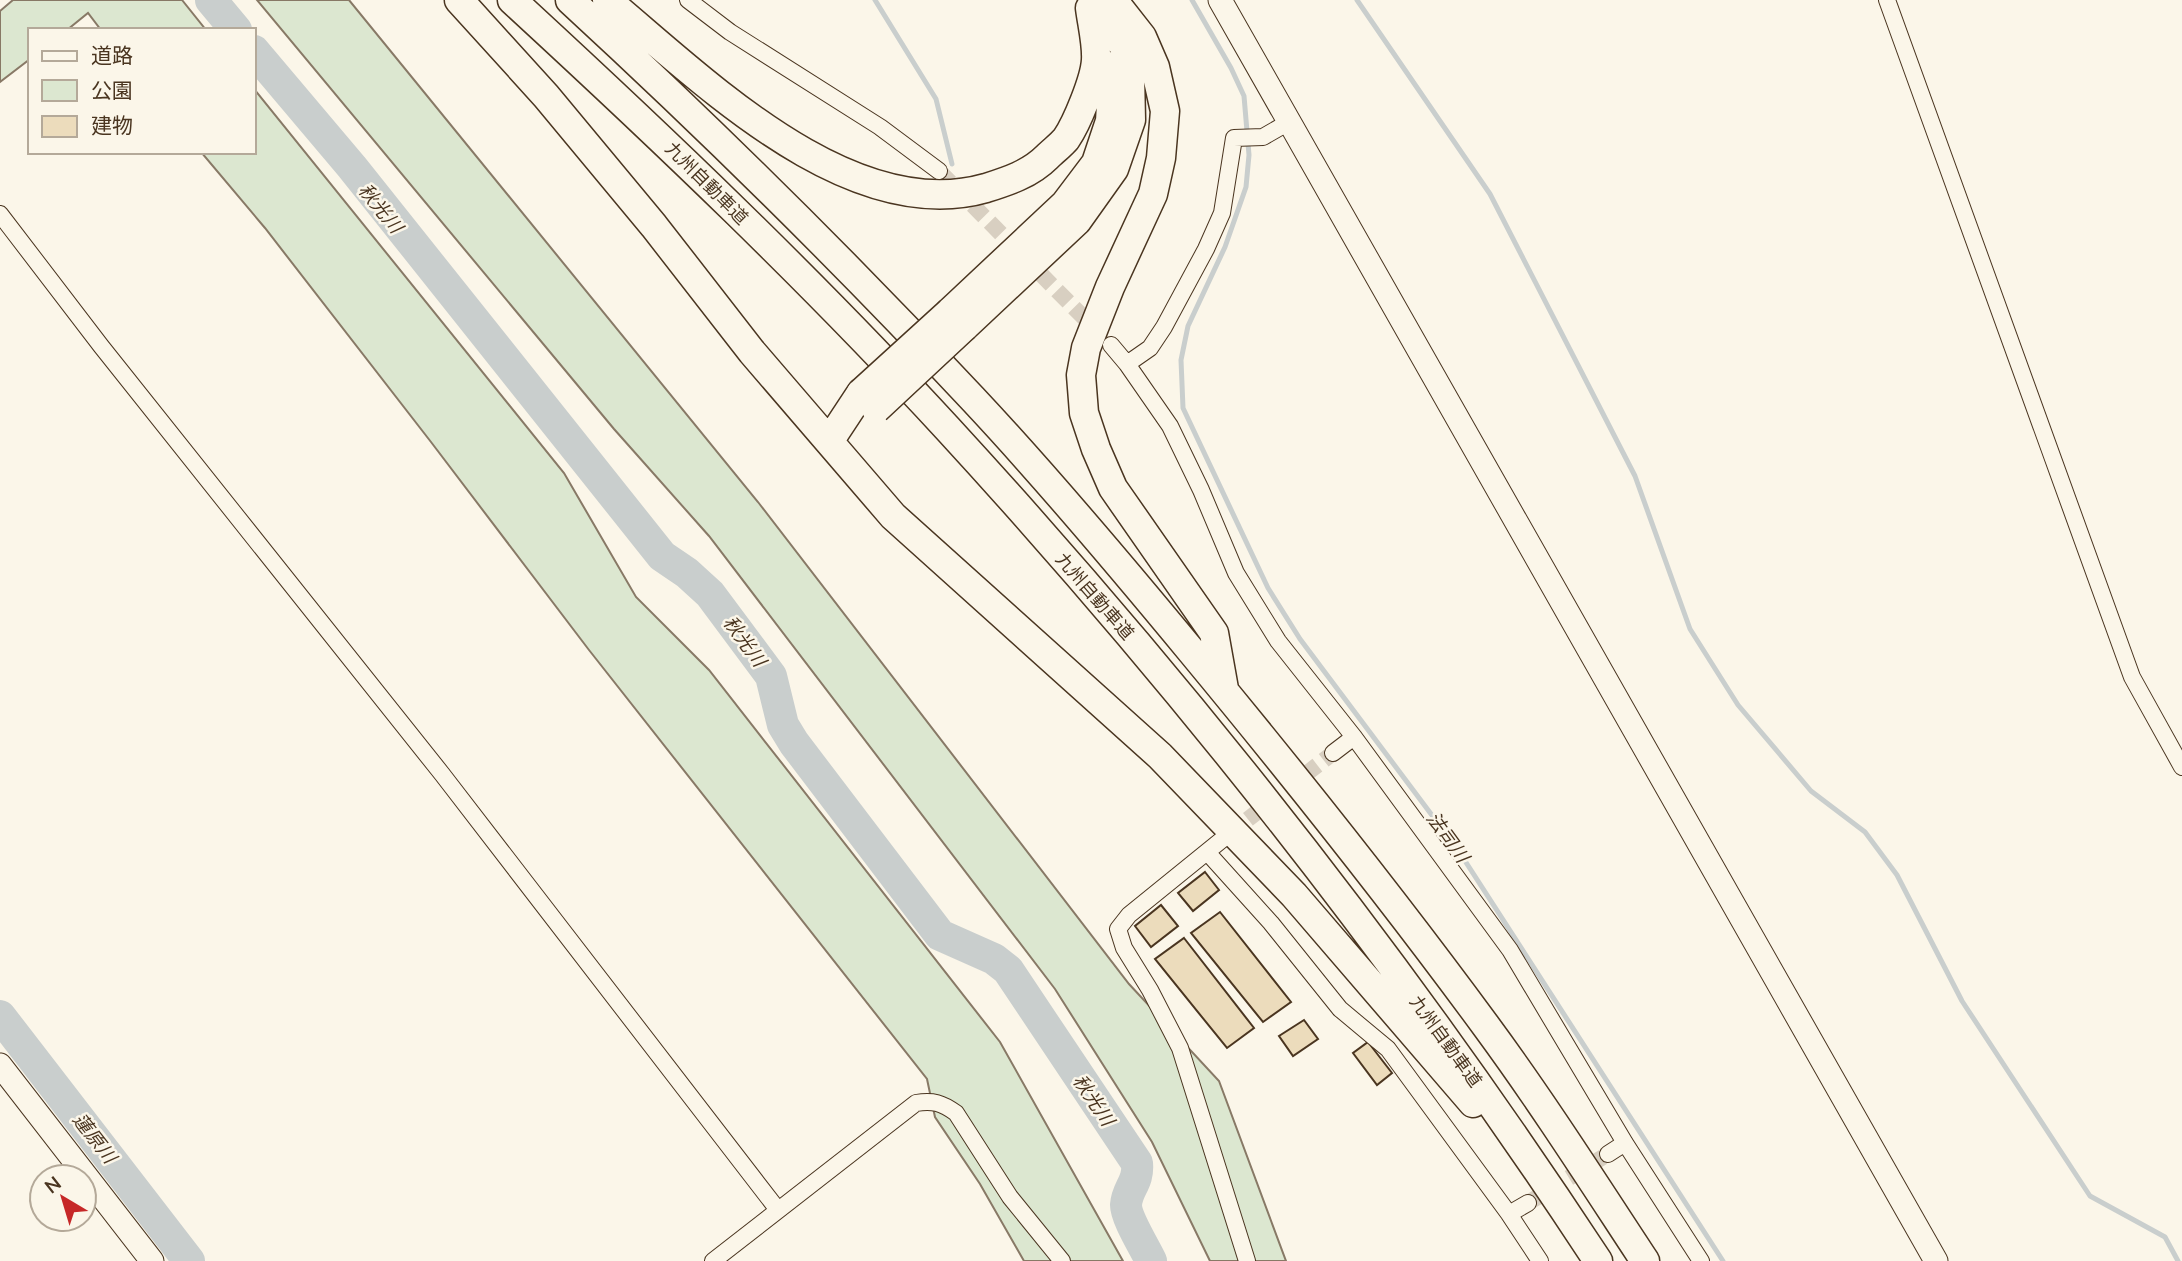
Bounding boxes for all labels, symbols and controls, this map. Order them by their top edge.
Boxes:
legend [28,28,256,154]
text: 道路 [91,42,133,68]
text: 公園 [91,77,133,103]
text: 建物 [91,112,133,138]
street label: 九州自動車道 [661,137,753,229]
water label: 秋光川 [354,178,410,239]
street label: 九州自動車道 [1051,548,1139,644]
water label: 秋光川 [719,611,773,673]
water label: 法司川 [1422,807,1476,869]
street label: 九州自動車道 [1405,991,1487,1091]
water label: 秋光川 [1068,1070,1121,1132]
water label: 蓮原川 [68,1108,123,1169]
north arrow [28,1163,98,1233]
text: N [39,1171,66,1198]

